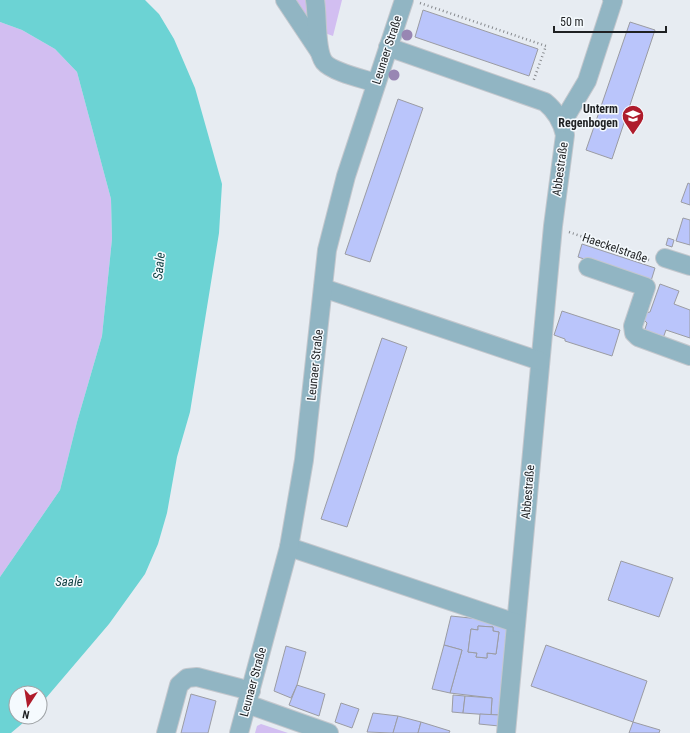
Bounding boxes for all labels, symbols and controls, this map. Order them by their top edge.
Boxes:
scale bar [554,8,666,34]
street label: Leunaer Straße [369,13,405,86]
text: 50 m [560,15,584,29]
place label: Unterm Regenbogen [558,102,618,130]
school or university icon: Unterm Regenbogen [620,103,646,136]
street label: Abbestraße [549,141,571,197]
street label: Haeckelstraße [581,230,650,266]
water label: Saale [150,251,168,280]
street label: Leunaer Straße [304,328,326,401]
street label: Abbestraße [519,464,537,520]
water label: Saale [55,574,83,589]
street label: Leunaer Straße [237,645,269,718]
north arrow [8,685,48,725]
text: N [21,707,31,721]

